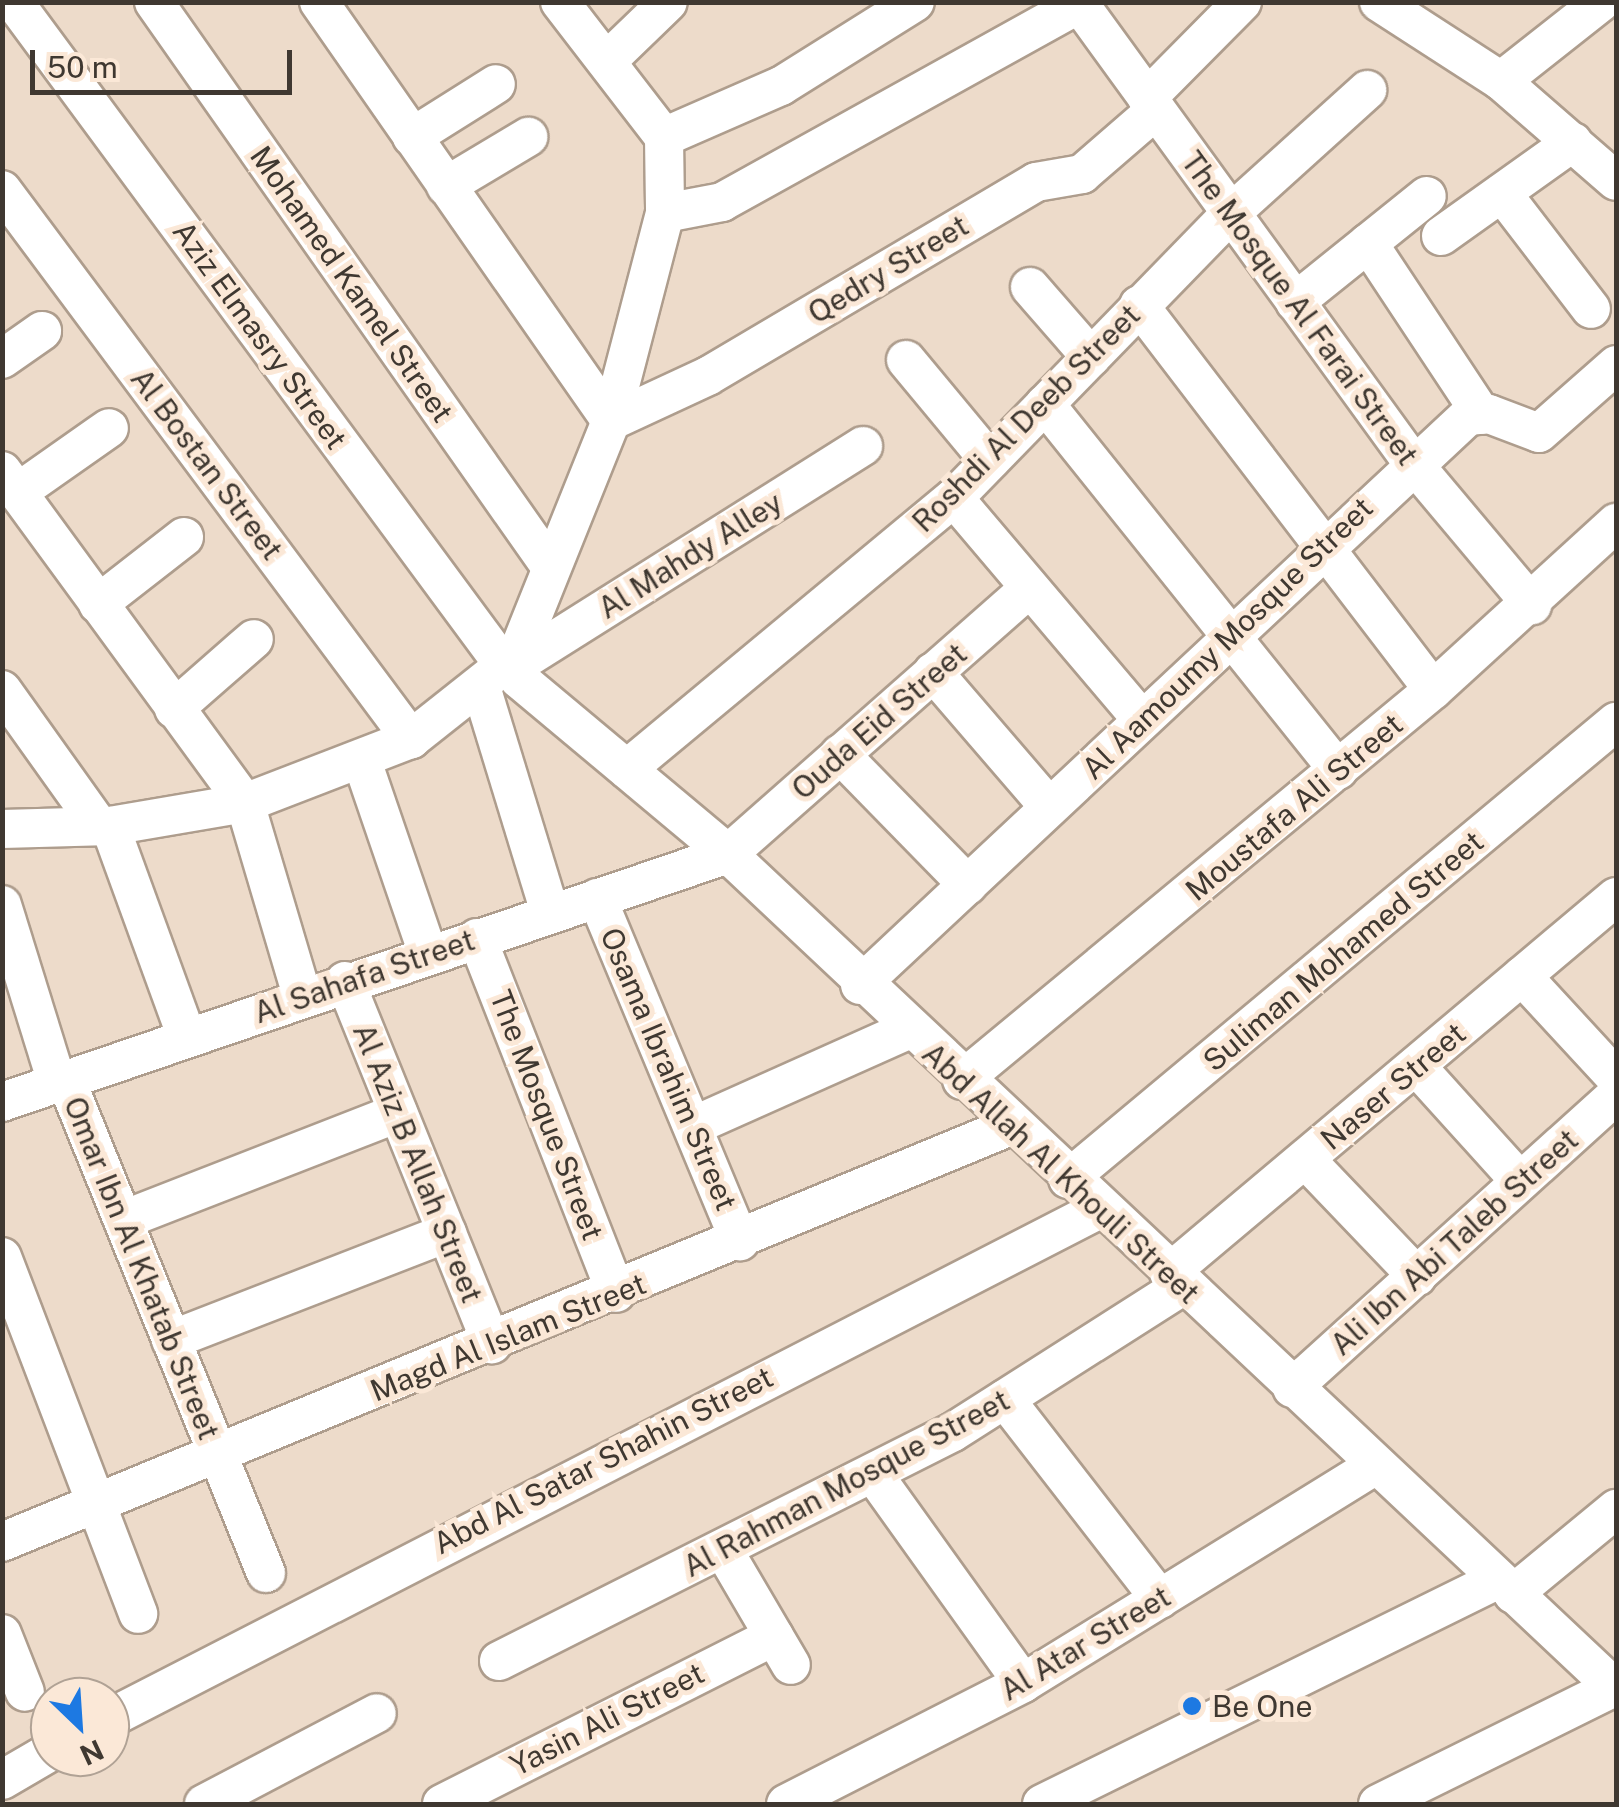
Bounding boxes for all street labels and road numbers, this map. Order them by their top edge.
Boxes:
street label: Mohamed Kamel Street [243,139,461,429]
street label: The Mosque Al Farai Street [1174,144,1426,472]
street label: Qedry Street [801,207,975,331]
street label: Aziz Elmasry Street [165,214,355,456]
street label: Roshdi Al Deeb Street [905,297,1147,539]
street label: Al Bostan Street [123,361,291,567]
street label: Al Mahdy Alley [591,484,789,626]
street label: Al Aamoumy Mosque Street [1074,489,1380,787]
street label: Ouda Eid Street [784,635,974,807]
street label: Moustafa Ali Street [1178,706,1410,908]
street label: Suliman Mohamed Street [1196,823,1490,1079]
street label: Al Sahafa Street [249,921,479,1031]
street label: Osama Ibrahim Street [593,922,745,1216]
street label: The Mosque Street [483,985,611,1245]
street label: Naser Street [1313,1015,1473,1157]
street label: Al Aziz B Allah Street [346,1018,490,1308]
street label: Abd Allah Al Khouli Street [915,1035,1207,1311]
street label: Omar Ibn Al Khatab Street [57,1091,227,1445]
street label: Ali Ibn Abi Taleb Street [1323,1121,1585,1363]
street label: Magd Al Islam Street [365,1265,651,1409]
street label: Abd Al Satar Shahin Street [427,1359,779,1561]
street label: Al Rahman Mosque Street [677,1382,1015,1584]
street label: Al Atar Street [993,1578,1177,1708]
street label: Yasin Ali Street [504,1655,710,1783]

